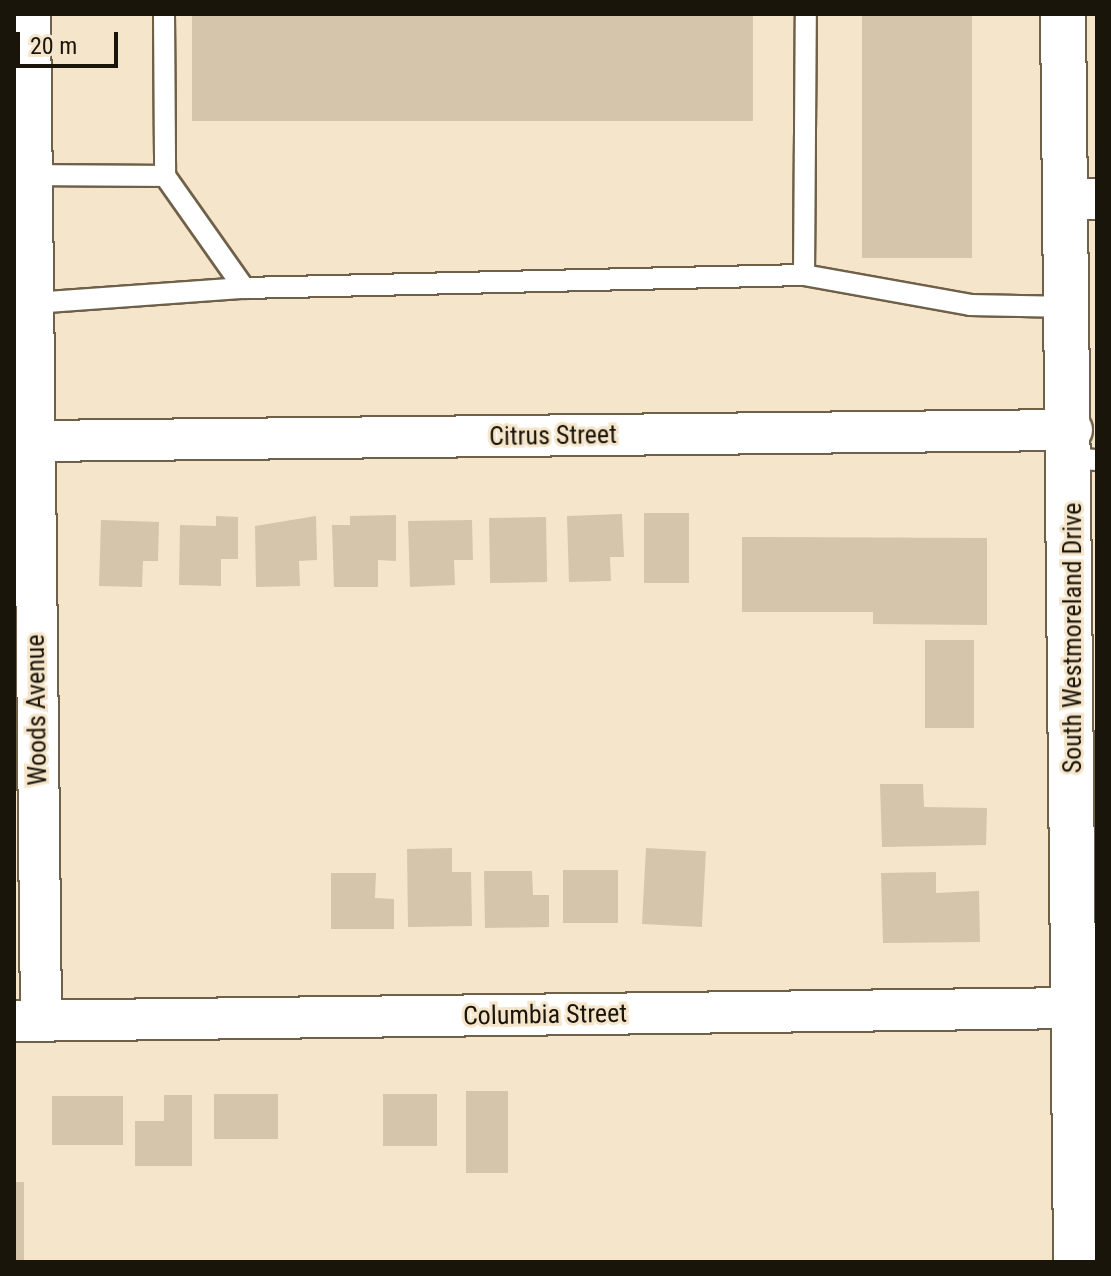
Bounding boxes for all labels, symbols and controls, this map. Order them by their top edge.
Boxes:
scale bar [20,16,122,66]
text: 20 m [30,32,77,60]
street label: Citrus Street [489,419,617,453]
street label: South Westmoreland Drive [1057,503,1089,773]
street label: Woods Avenue [20,634,54,786]
street label: Columbia Street [463,998,627,1032]

